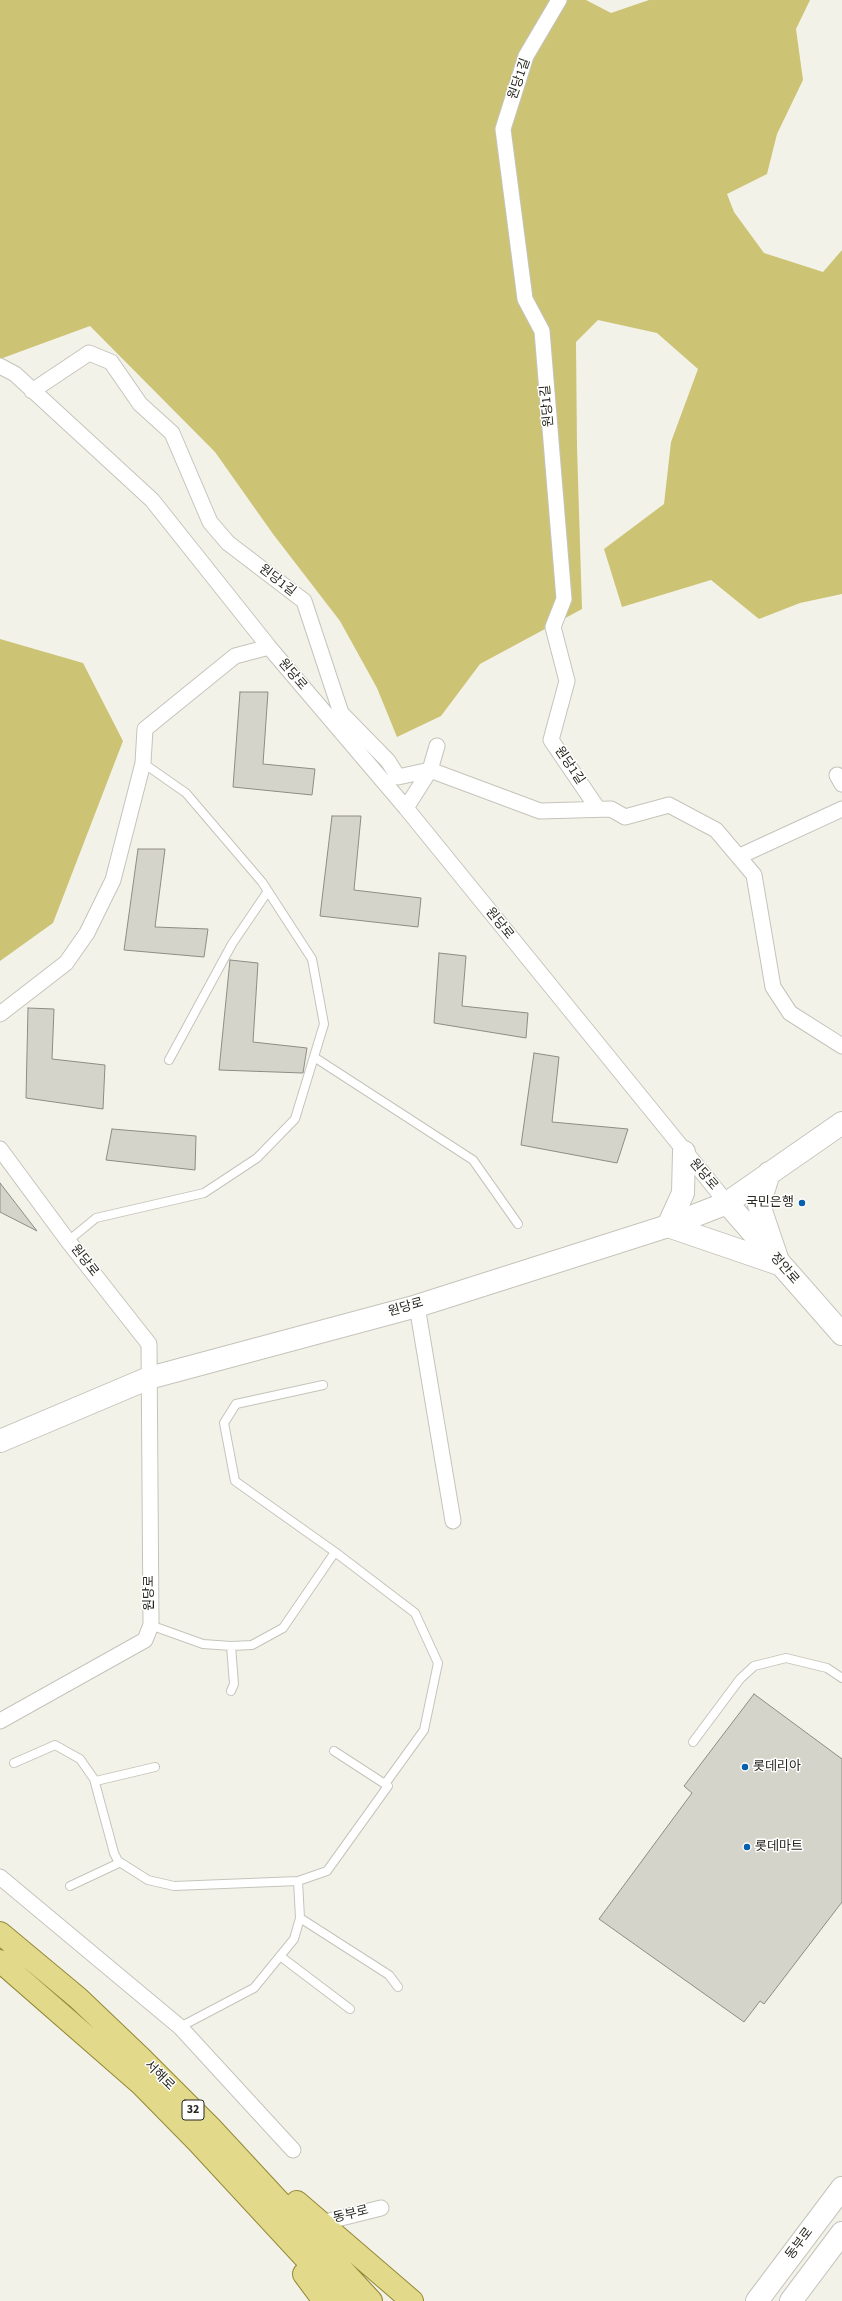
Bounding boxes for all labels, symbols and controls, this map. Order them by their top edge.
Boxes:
street label: 원당1길 [506,56,534,102]
street label: 원당1길 [538,384,558,428]
street label: 원당1길 [256,562,298,600]
street label: 원당로 [274,656,310,694]
street label: 원당1길 [551,744,587,788]
street label: 원당로 [482,905,516,943]
street label: 원당로 [685,1156,721,1194]
place label: 국민은행 [746,1195,794,1211]
marker: 국민은행 [797,1198,807,1208]
street label: 원당로 [67,1242,101,1280]
street label: 정안로 [766,1250,802,1288]
street label: 원당로 [387,1296,425,1320]
street label: 원당로 [142,1575,158,1611]
place label: 롯데리아 [753,1759,801,1775]
marker: 롯데리아 [740,1762,750,1772]
place label: 롯데마트 [755,1839,803,1855]
marker: 롯데마트 [742,1842,752,1852]
street label: 서해로 [141,2058,177,2094]
road number: 32 [182,2100,204,2120]
street label: 동부로 [332,2203,370,2227]
street label: 동부로 [783,2225,817,2263]

